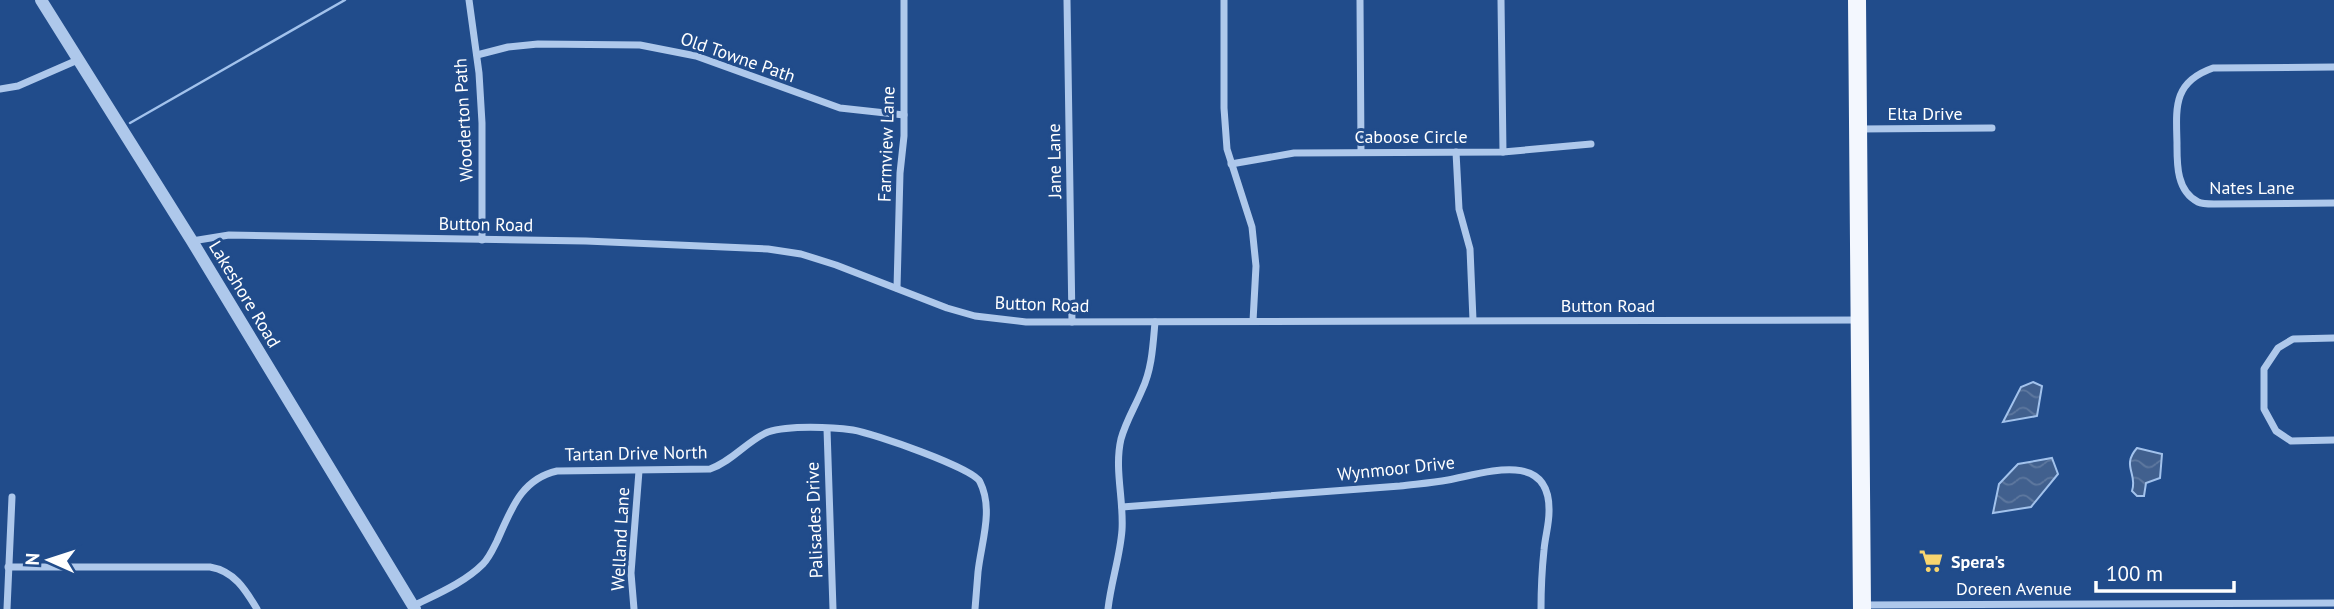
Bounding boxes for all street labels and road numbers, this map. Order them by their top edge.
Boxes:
street label: Old Towne Path [678,27,798,87]
street label: Wooderton Path [448,58,478,182]
street label: Farmview Lane [872,86,900,202]
street label: Elta Drive [1887,102,1963,125]
street label: Jane Lane [1042,123,1066,200]
street label: Caboose Circle [1354,125,1468,148]
street label: Nates Lane [2209,176,2295,199]
street label: Button Road [438,212,534,236]
street label: Lakeshore Road [204,236,286,352]
street label: Button Road [994,291,1090,317]
street label: Button Road [1561,294,1655,317]
street label: Tartan Drive North [564,440,708,466]
street label: Wynmoor Drive [1336,450,1456,486]
street label: Palisades Drive [800,461,828,579]
street label: Welland Lane [606,487,634,591]
street label: Doreen Avenue [1956,577,2072,600]

